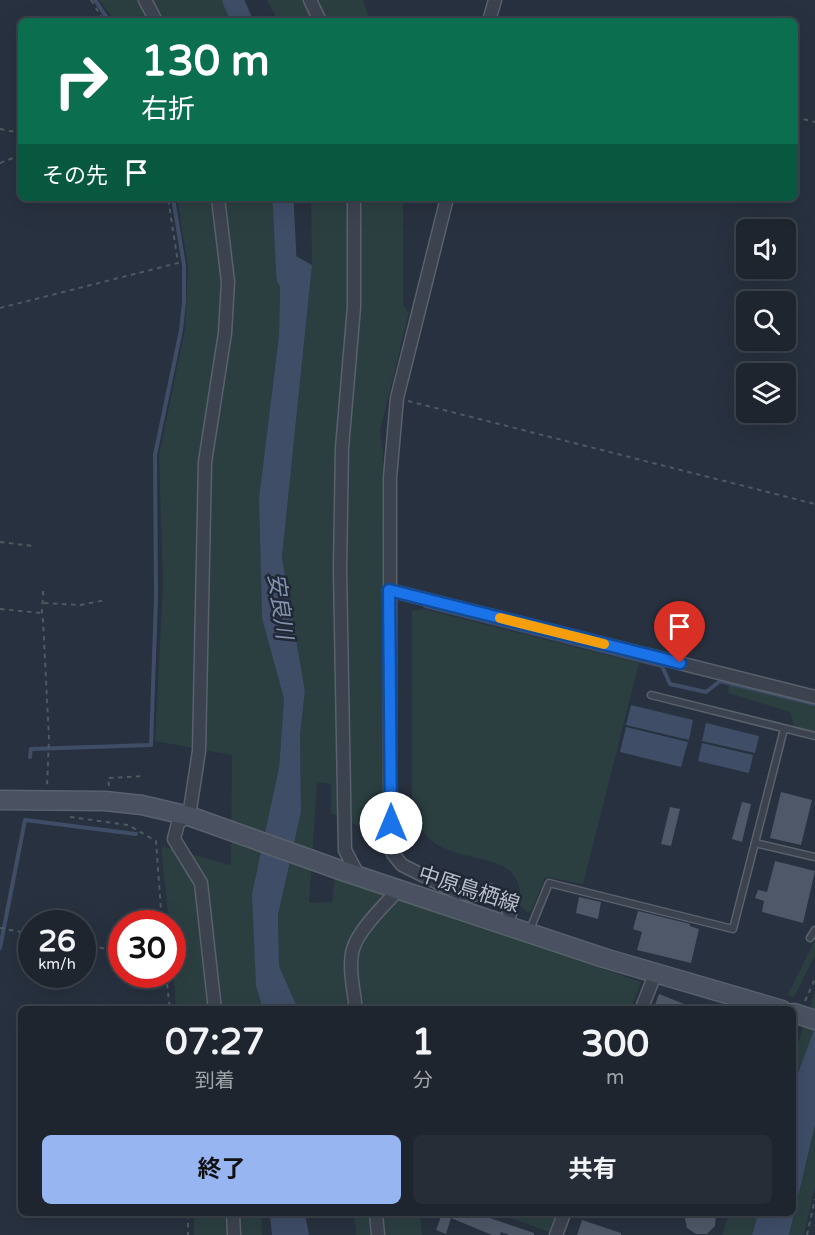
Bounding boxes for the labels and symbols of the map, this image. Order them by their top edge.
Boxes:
water label: 安良川 [263,572,298,643]
pin [654,601,705,663]
position arrow [359,791,423,855]
street label: 中原鳥栖線 [415,861,523,918]
speed limit sign: 30 [108,910,186,988]

